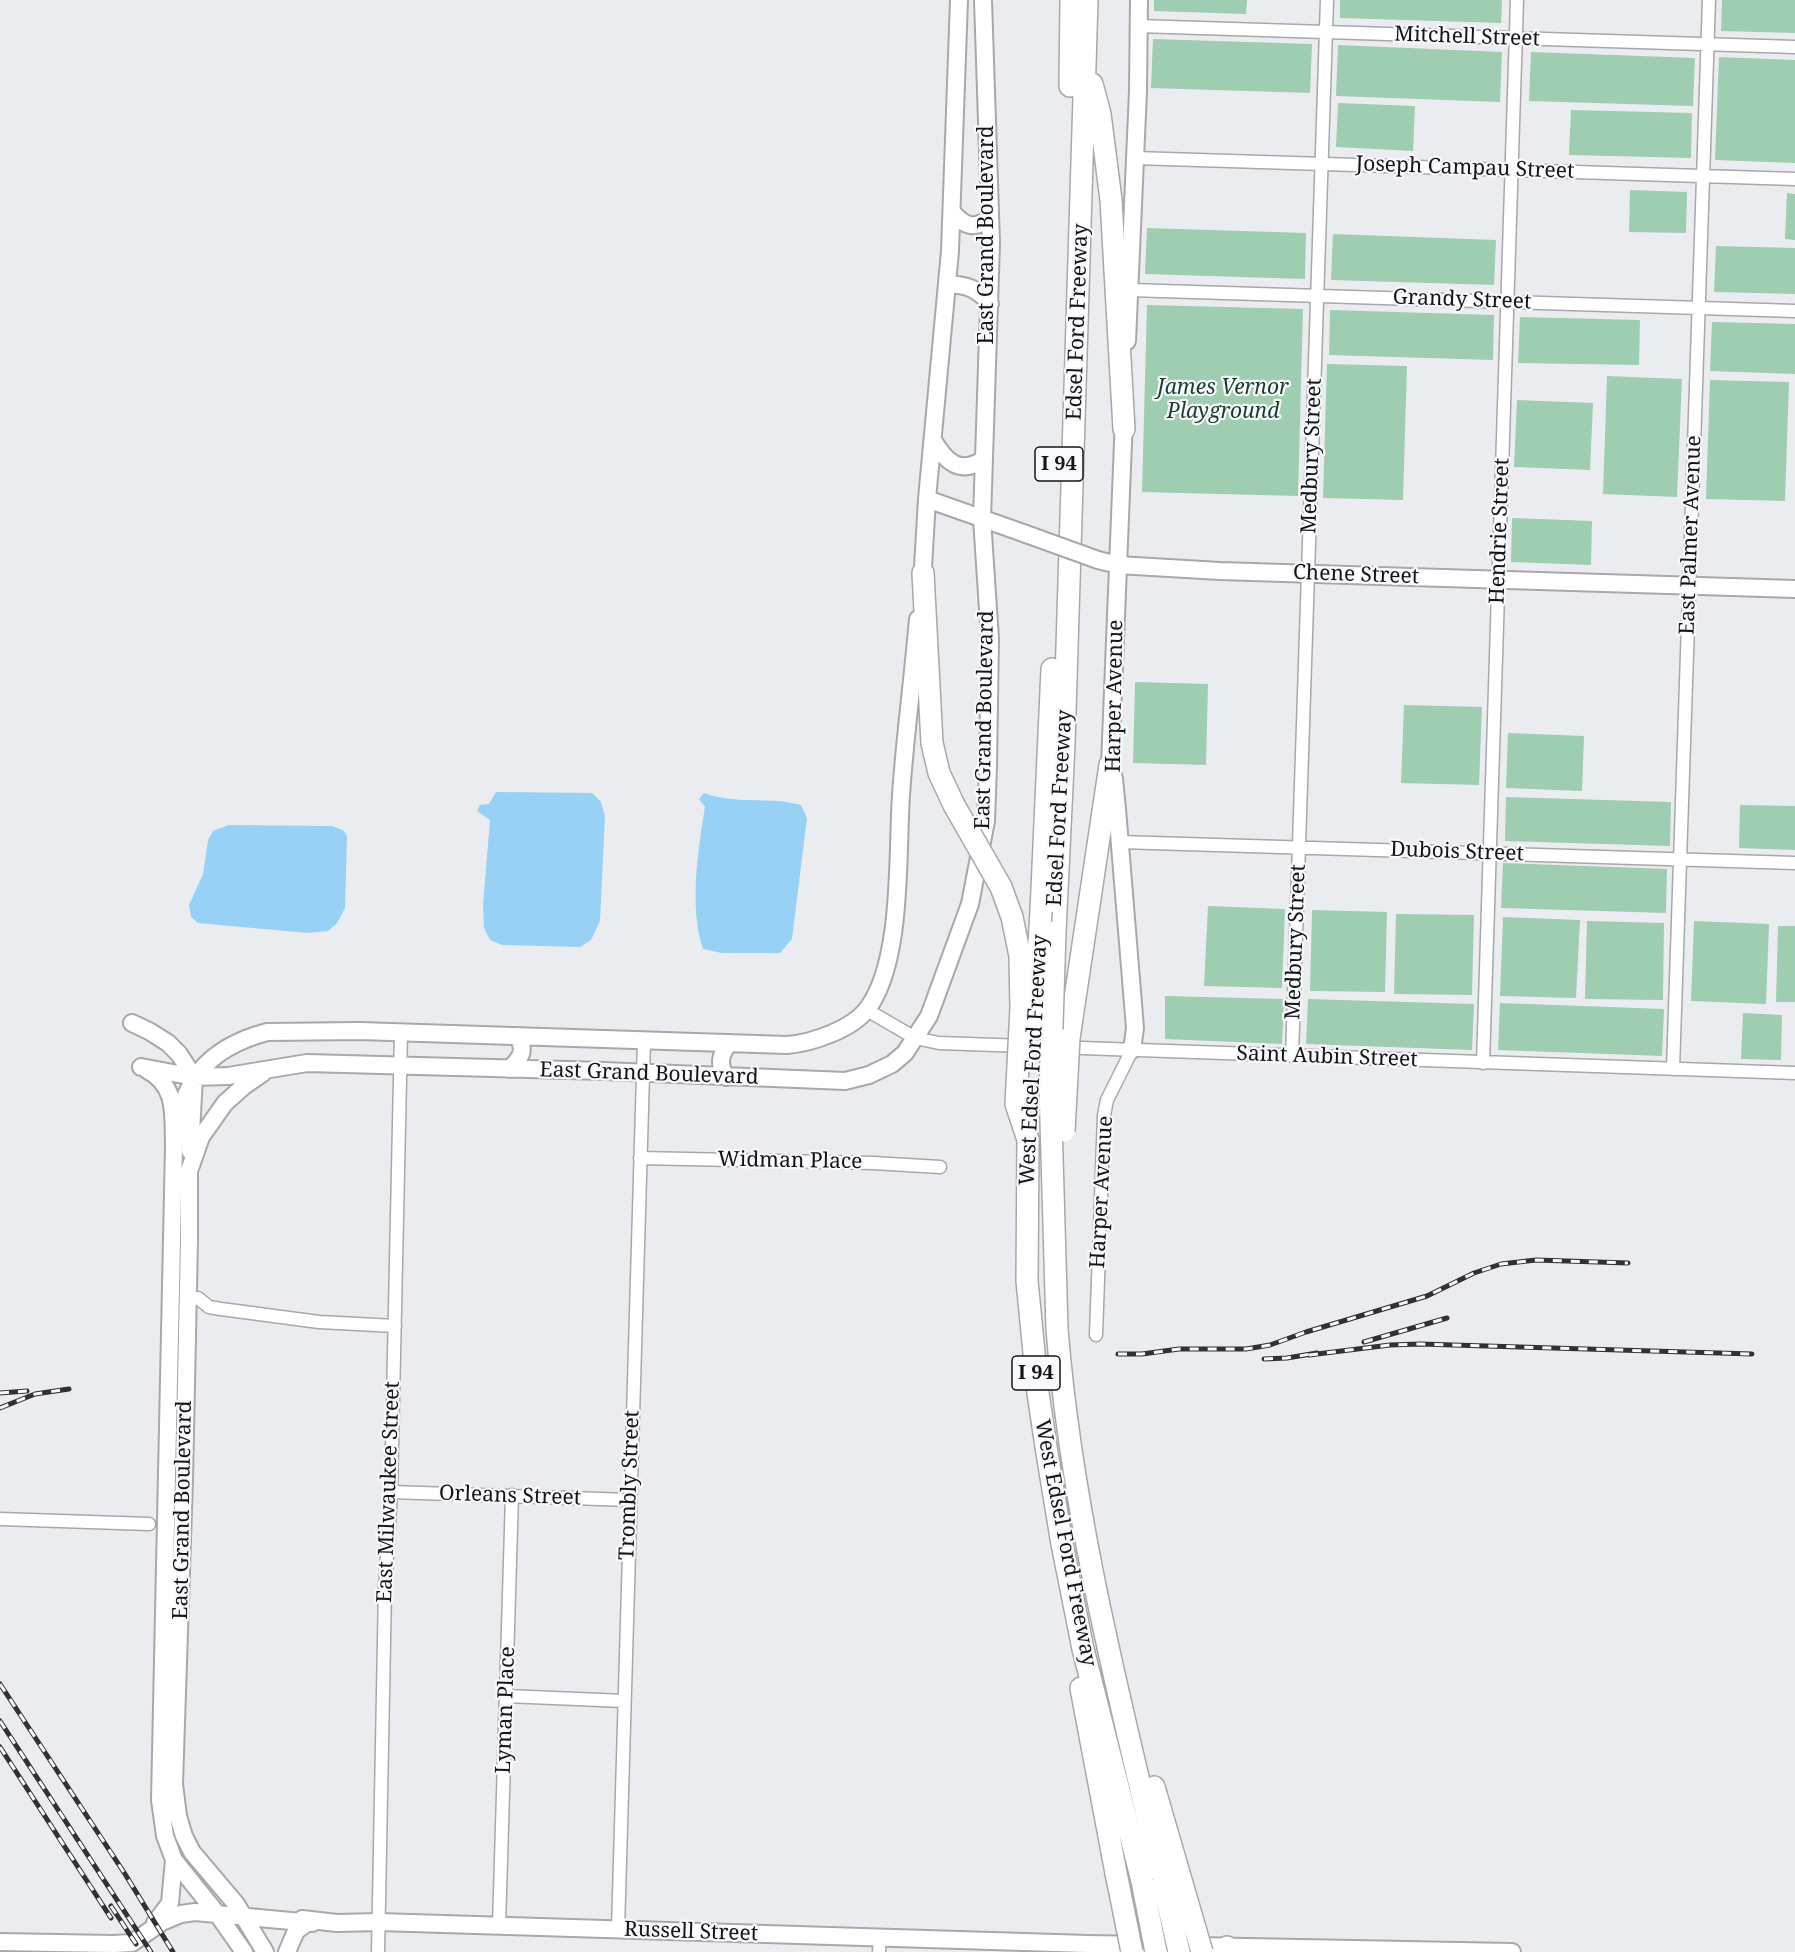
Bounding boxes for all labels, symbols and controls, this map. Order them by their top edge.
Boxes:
street label: Mitchell Street [1394,22,1540,52]
street label: East Grand Boulevard [974,125,1000,345]
street label: Joseph Campau Street [1355,152,1575,184]
street label: Edsel Ford Freeway [1062,223,1094,421]
street label: Grandy Street [1392,285,1532,315]
park label: James Vernor Playground [1157,375,1289,425]
street label: Medbury Street [1297,378,1327,534]
street label: East Palmer Avenue [1675,435,1707,635]
road number: I 94 [1035,447,1083,481]
street label: Hendrie Street [1485,458,1515,604]
street label: Chene Street [1292,560,1420,590]
street label: East Grand Boulevard [970,610,1000,830]
street label: Harper Avenue [1101,619,1129,773]
street label: Edsel Ford Freeway [1042,709,1078,907]
street label: Dubois Street [1390,837,1524,867]
street label: Medbury Street [1281,864,1311,1020]
street label: West Edsel Ford Freeway [1015,934,1053,1186]
street label: Saint Aubin Street [1236,1041,1418,1073]
street label: East Grand Boulevard [539,1058,759,1090]
street label: Harper Avenue [1085,1115,1119,1269]
street label: Widman Place [717,1147,863,1175]
road number: I 94 [1012,1356,1060,1390]
street label: East Milwaukee Street [373,1381,405,1603]
street label: East Grand Boulevard [168,1400,198,1620]
street label: Trombly Street [615,1410,645,1560]
street label: West Edsel Ford Freeway [1029,1417,1101,1669]
street label: Orleans Street [439,1481,581,1511]
street label: Lyman Place [491,1646,521,1774]
street label: Russell Street [623,1917,759,1947]

